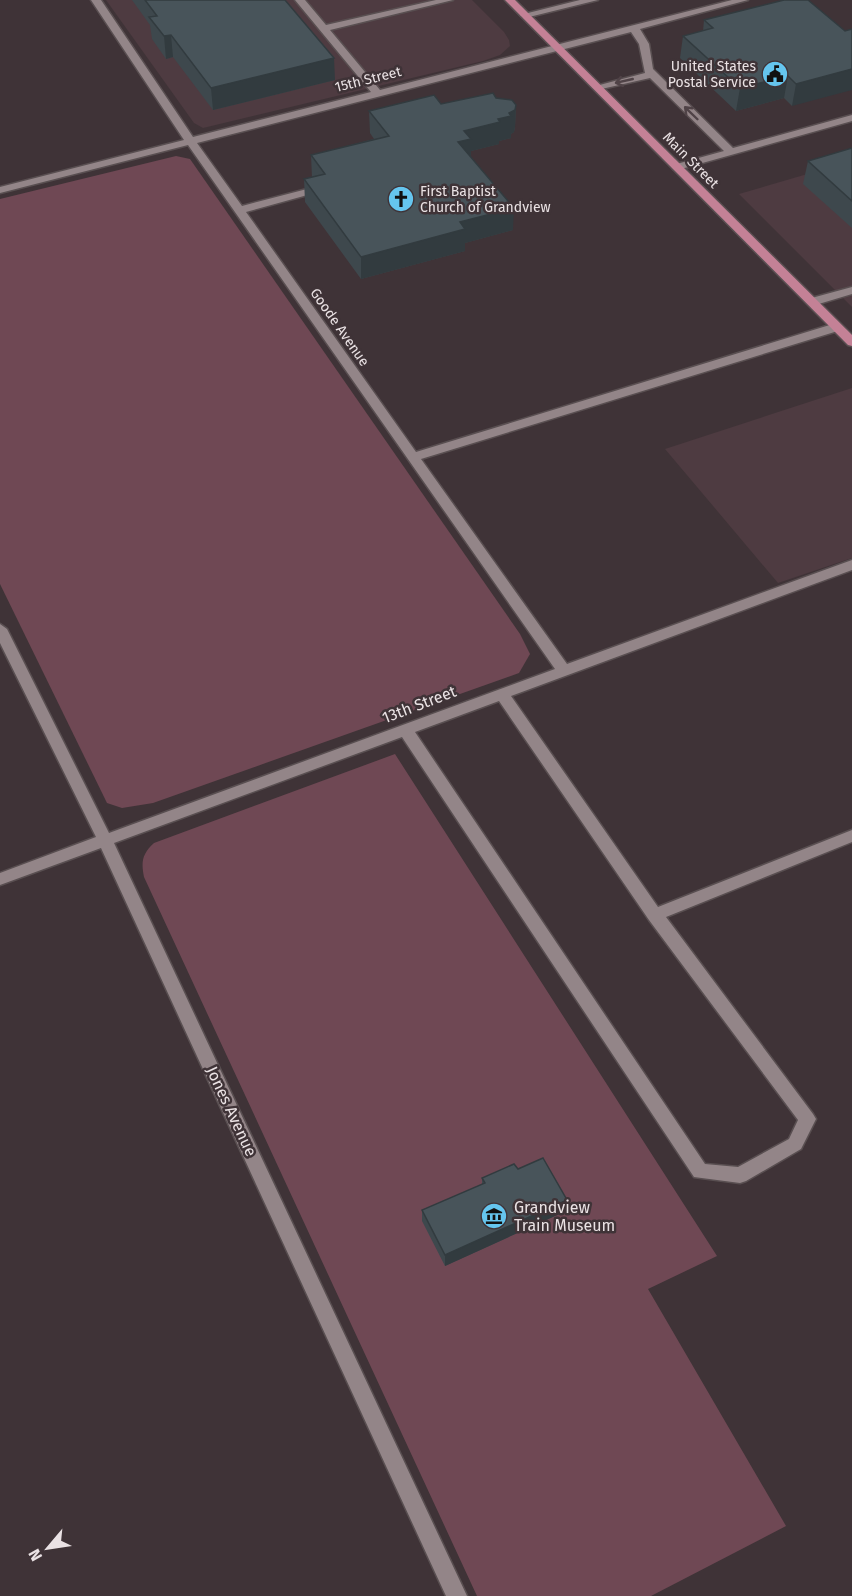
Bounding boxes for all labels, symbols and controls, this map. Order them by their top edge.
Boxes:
place label: United States Postal Service [668,58,756,91]
public building icon: United States Postal Service [760,59,790,89]
street label: 15th Street [333,63,404,96]
one-way arrow [615,75,634,87]
one-way arrow [684,106,699,120]
street label: Main Street [659,129,723,193]
place label: First Baptist Church of Grandview [420,183,551,216]
church icon: First Baptist Church of Grandview [386,184,416,214]
street label: Goode Avenue [306,285,373,370]
street label: 13th Street [379,682,459,727]
street label: Jones Avenue [202,1063,261,1159]
place label: Grandview Train Museum [514,1198,615,1235]
museum icon: Grandview Train Museum [479,1201,509,1231]
north arrow [18,1518,78,1578]
text: N [24,1546,46,1564]

